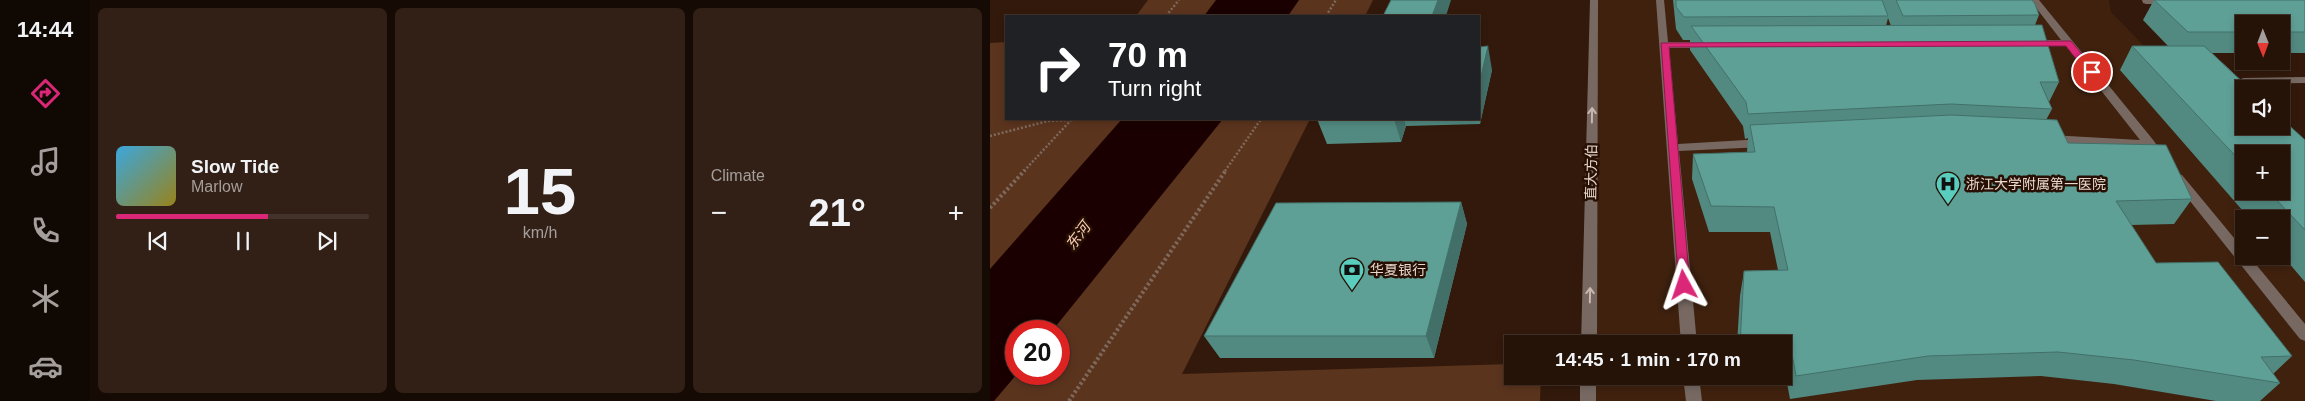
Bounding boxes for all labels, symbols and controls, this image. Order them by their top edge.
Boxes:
north arrow [2235,15,2290,70]
map controls [2235,15,2290,265]
text: 14:44 [17,17,73,42]
icon: right [1025,35,1090,100]
text: 70 m [1108,35,1188,74]
pin [2071,51,2113,93]
icon: arrive [2078,58,2106,86]
icon: directions [28,76,63,111]
text: Turn right [1108,76,1201,101]
button: sound [2235,80,2290,135]
one-way arrow [1587,107,1597,124]
icon: music [28,144,63,179]
street label: 直大方伯 [1583,144,1599,200]
button: + [2235,145,2290,200]
text: 15 [504,155,576,228]
text: Slow Tide [191,156,279,177]
text: Climate [711,167,765,184]
hospital icon: 浙江大学附属第一医院 [1935,171,1961,205]
place label: 浙江大学附属第一医院 [1966,176,2106,192]
text: Marlow [191,178,243,195]
text: 21° [809,192,866,234]
text: − [711,197,727,228]
text: + [948,197,964,228]
button: − [2235,210,2290,265]
icon: phone [28,213,63,248]
water label: 东河 [1062,216,1095,253]
text: km/h [523,224,557,241]
icon: previous [144,227,172,255]
icon: pause [229,227,257,255]
icon: next [313,227,341,255]
bank icon: 华夏银行 [1339,257,1365,291]
position arrow [1657,258,1709,310]
place label: 华夏银行 [1370,262,1426,278]
icon: climate [28,281,63,316]
one-way arrow [1585,287,1594,303]
speed limit sign: 20 [1005,320,1070,385]
icon: car [28,349,63,384]
text: 14:45 · 1 min · 170 m [1555,349,1741,370]

